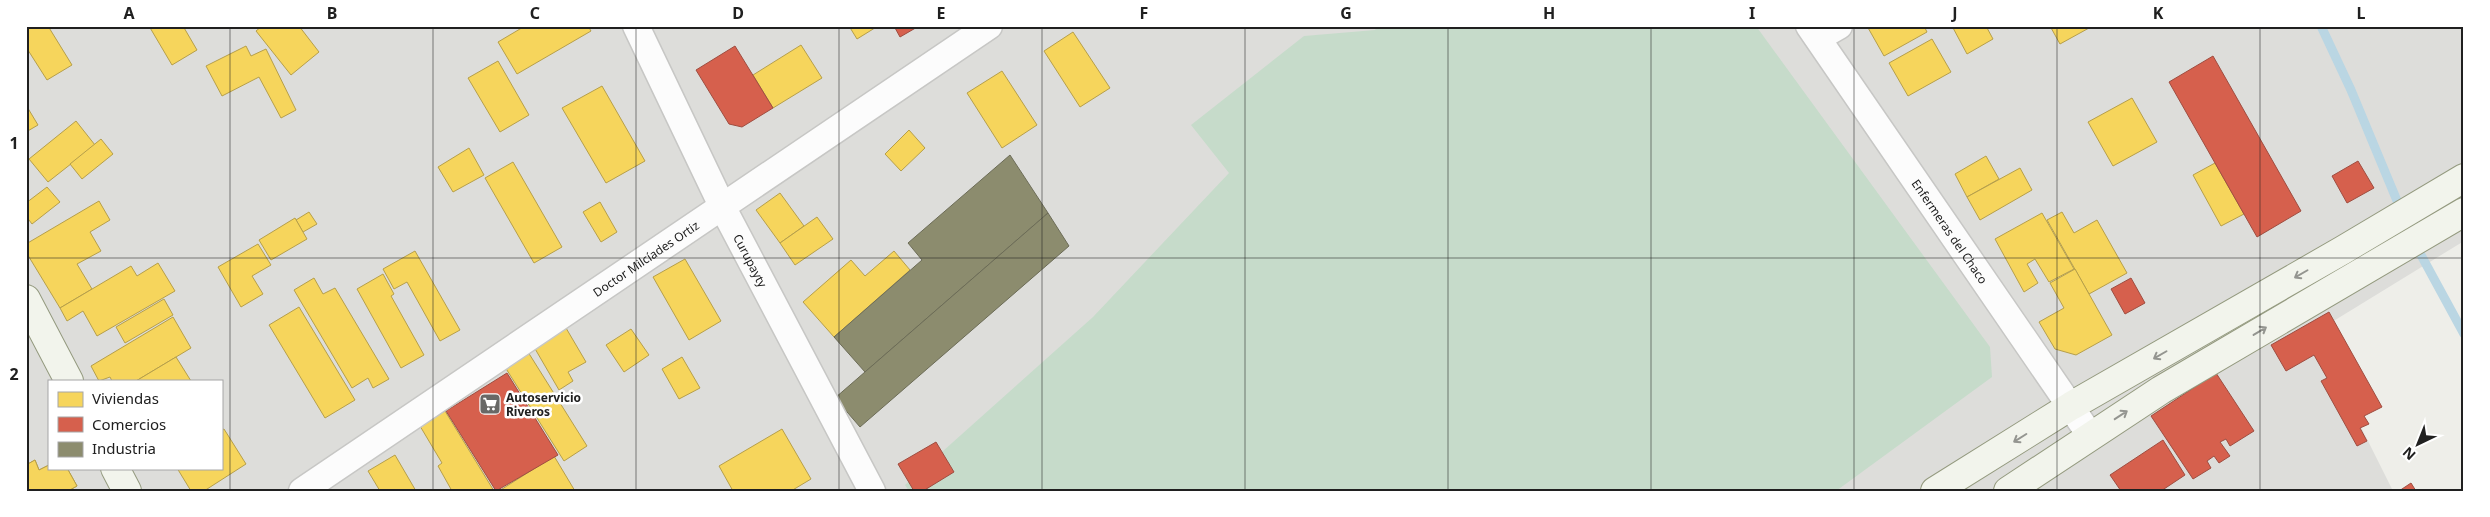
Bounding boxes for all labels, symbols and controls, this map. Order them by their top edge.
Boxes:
text: A [123,2,135,24]
text: B [327,2,337,24]
text: C [530,2,540,24]
text: D [732,2,744,24]
text: E [937,2,946,24]
text: F [1140,2,1148,24]
text: G [1340,2,1352,24]
text: H [1543,2,1555,24]
text: I [1749,2,1755,24]
text: J [1950,2,1958,24]
text: K [2153,2,2164,24]
text: L [2357,2,2366,24]
text: 1 [9,132,19,154]
street label: Enfermeras del Chaco [1908,176,1992,287]
street label: Doctor Milcíades Ortiz [589,216,702,300]
street label: Curupayty [730,231,772,291]
one-way arrow [2294,270,2309,280]
one-way arrow [2252,325,2266,335]
one-way arrow [2153,351,2168,360]
text: 2 [9,363,19,385]
legend [48,380,222,470]
text: Viviendas [92,388,159,408]
place label: Autoservicio Riveros [506,389,581,420]
supermarket icon: Autoservicio Riveros [478,392,502,416]
one-way arrow [2114,410,2128,421]
text: Comercios [92,414,166,434]
north arrow [2392,420,2442,470]
one-way arrow [2014,433,2028,443]
text: Industria [92,438,156,458]
text: N [2398,443,2419,465]

